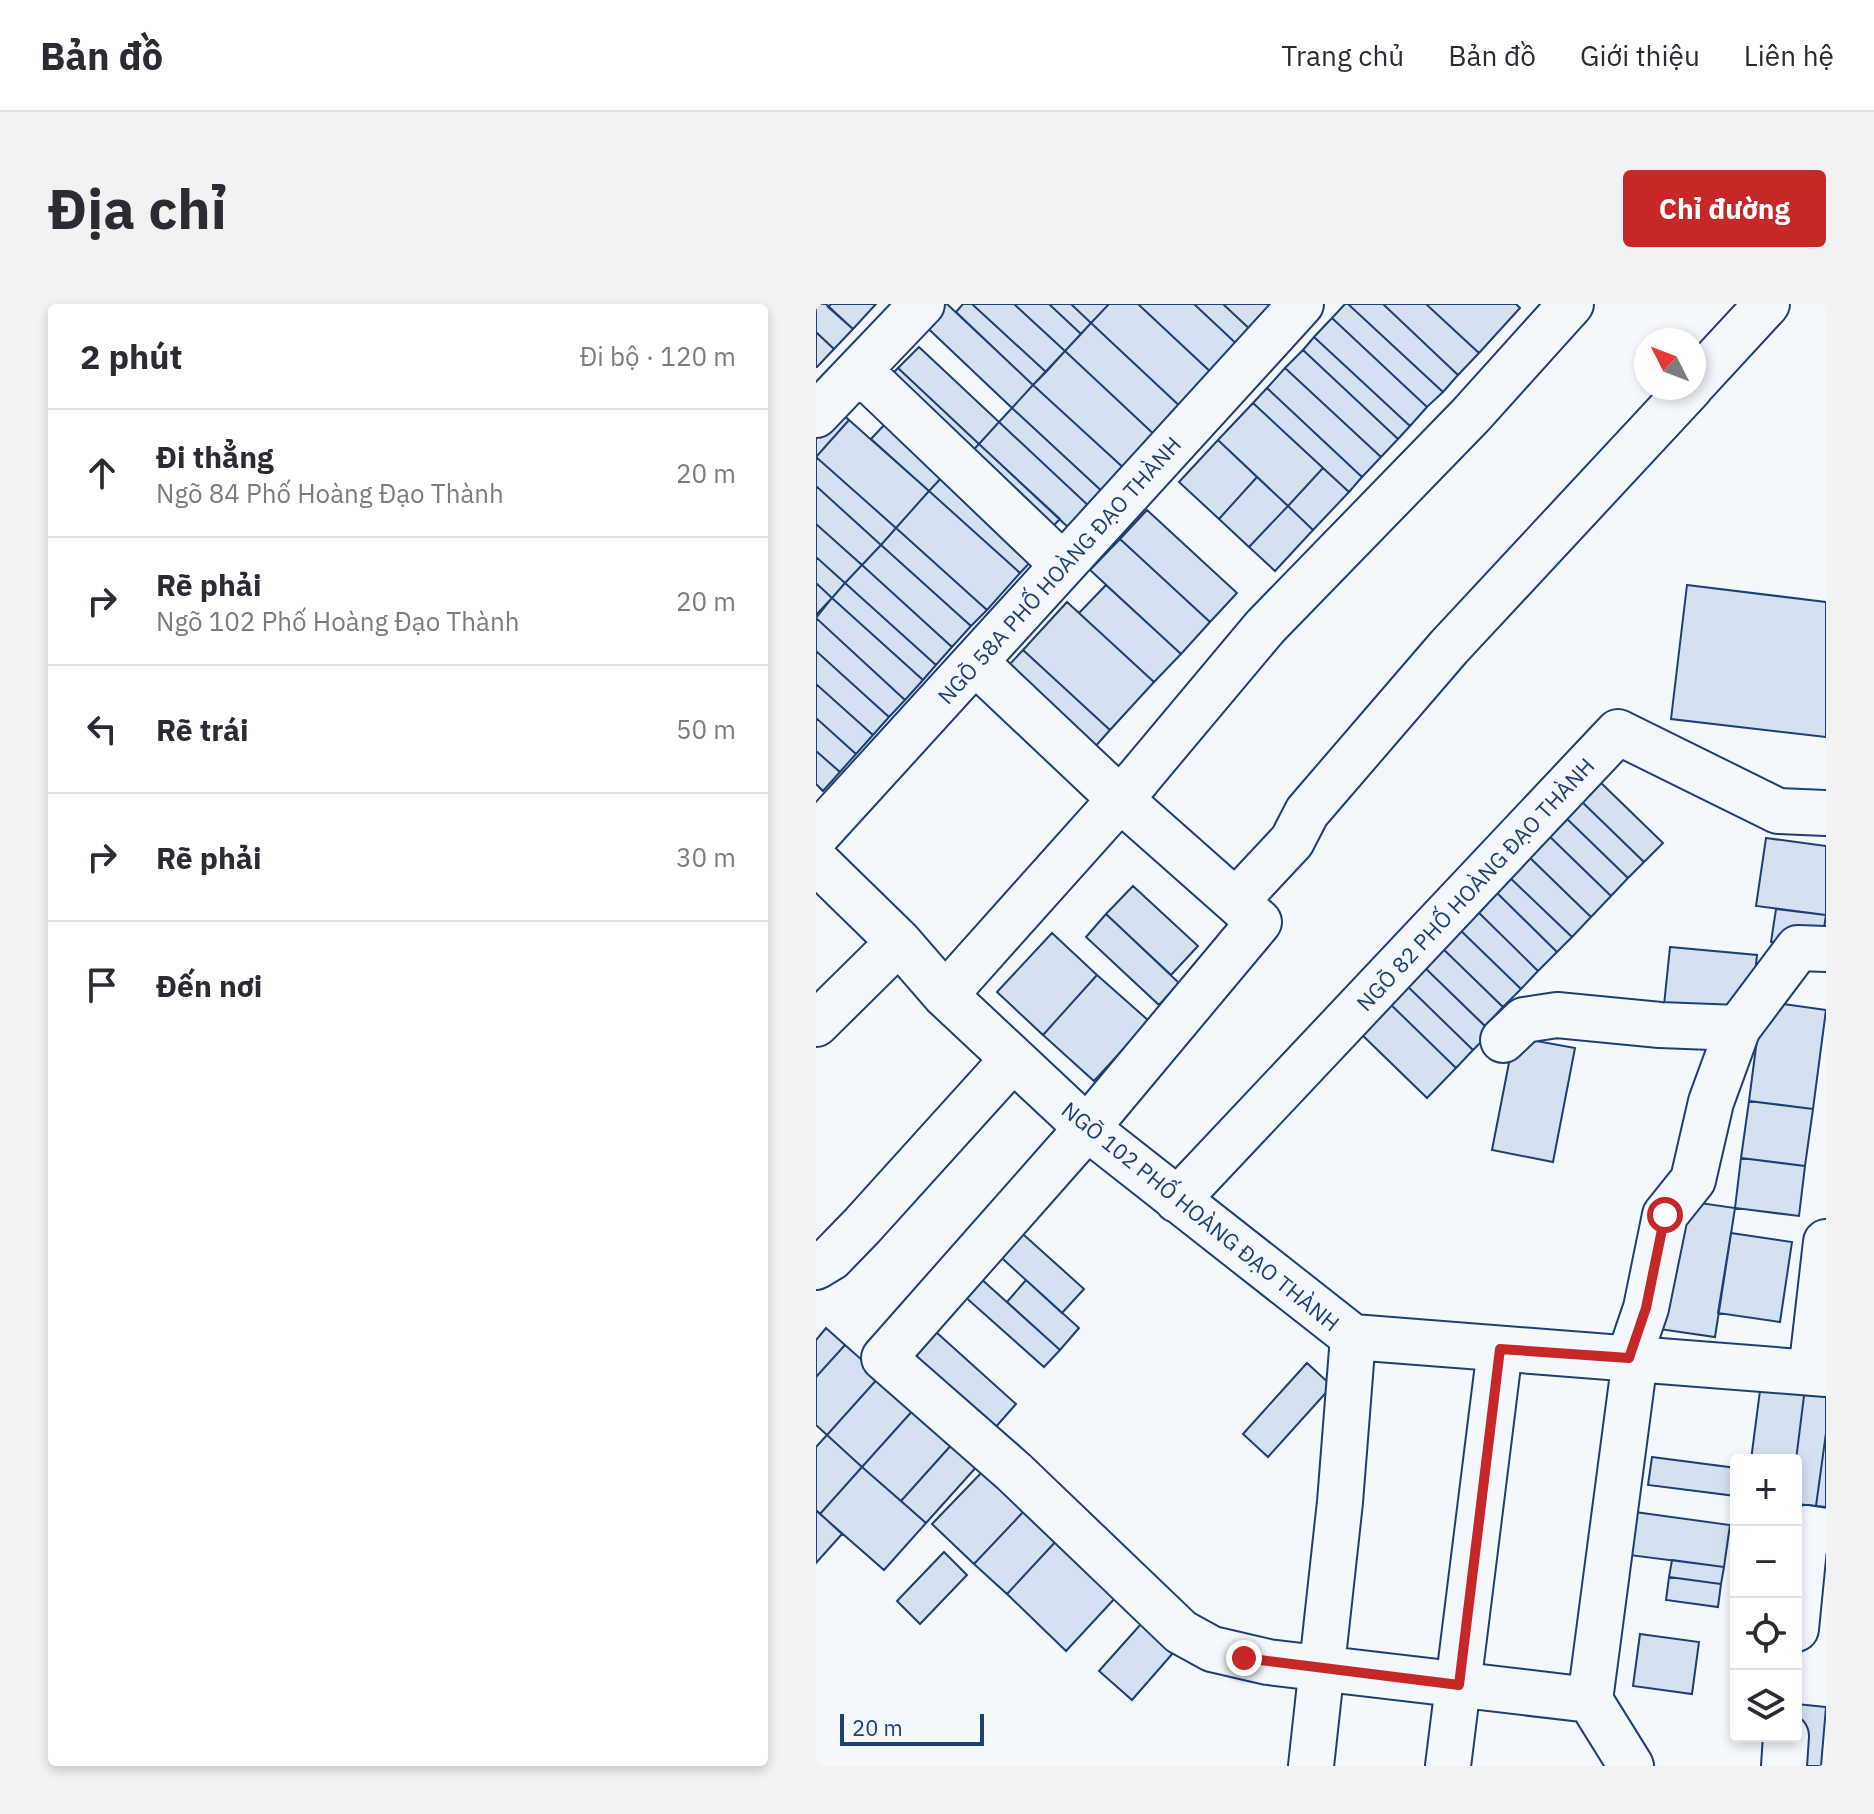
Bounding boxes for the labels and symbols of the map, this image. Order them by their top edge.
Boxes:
north arrow [1634,328,1706,400]
street label: NGÕ 58A PHỐ HOÀNG ĐẠO THÀNH [930,429,1187,710]
street label: NGÕ 82 PHỐ HOÀNG ĐẠO THÀNH [1348,750,1600,1017]
street label: NGÕ 102 PHỐ HOÀNG ĐẠO THÀNH [1056,1093,1347,1337]
route start [1647,1197,1683,1233]
route end [1226,1640,1262,1676]
scale bar [840,1710,984,1746]

